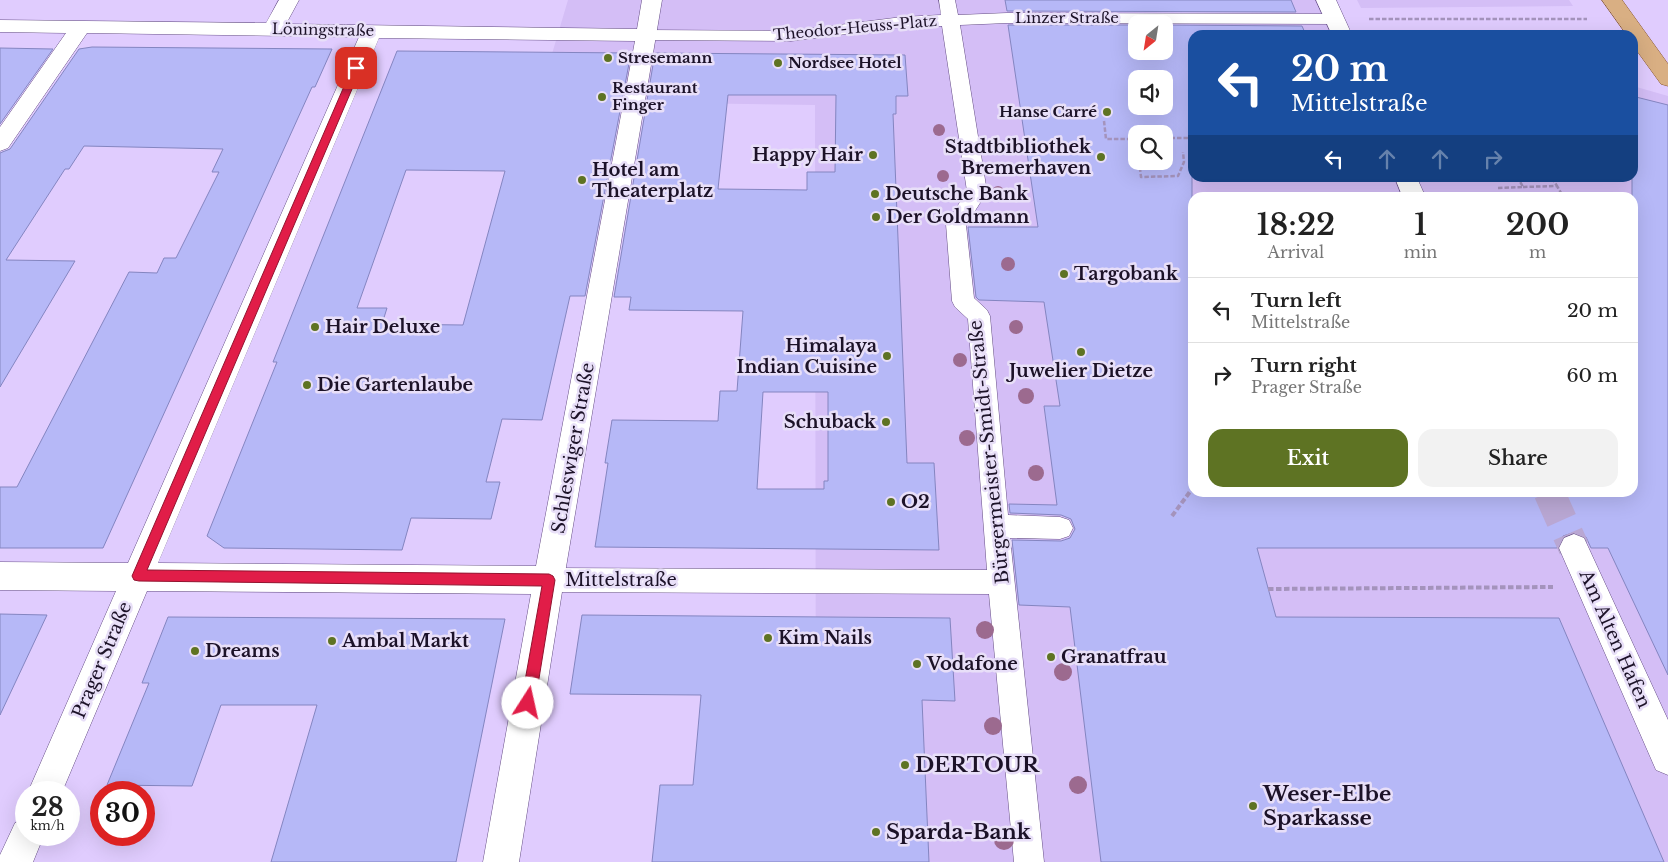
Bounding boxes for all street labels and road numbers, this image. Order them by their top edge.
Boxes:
street label: Linzer Straße [1015,8,1119,27]
street label: Theodor-Heuss-Platz [772,11,938,44]
street label: Löningstraße [272,19,374,40]
street label: Bürgermeister-Smidt-Straße [964,319,1014,585]
street label: Schleswiger Straße [547,361,599,535]
street label: Am Alten Hafen [1574,566,1655,711]
street label: Mittelstraße [565,569,677,591]
street label: Prager Straße [68,598,136,722]

